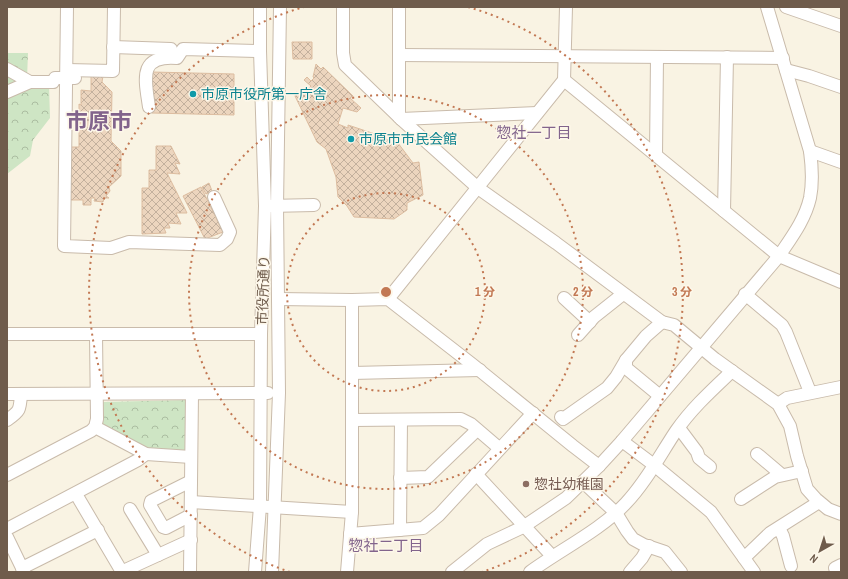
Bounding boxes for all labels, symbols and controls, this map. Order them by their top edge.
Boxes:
place label: 市原市役所第一庁舎 [201,85,327,103]
marker: 市原市役所第一庁舎 [188,89,198,99]
district label: 市原市 [66,106,132,136]
district label: 惣社一丁目 [496,122,572,143]
place label: 市原市市民会館 [359,130,457,148]
marker: 市原市市民会館 [346,134,356,144]
street label: 市役所通り [253,255,273,325]
text: 1 分 [475,284,495,300]
text: 2 分 [573,284,593,300]
text: 3 分 [672,284,692,300]
centre of rings [379,285,393,299]
place label: 惣社幼稚園 [534,475,604,493]
marker: 惣社幼稚園 [521,479,531,489]
north arrow [800,531,840,571]
district label: 惣社二丁目 [348,535,424,556]
text: N [807,551,821,566]

